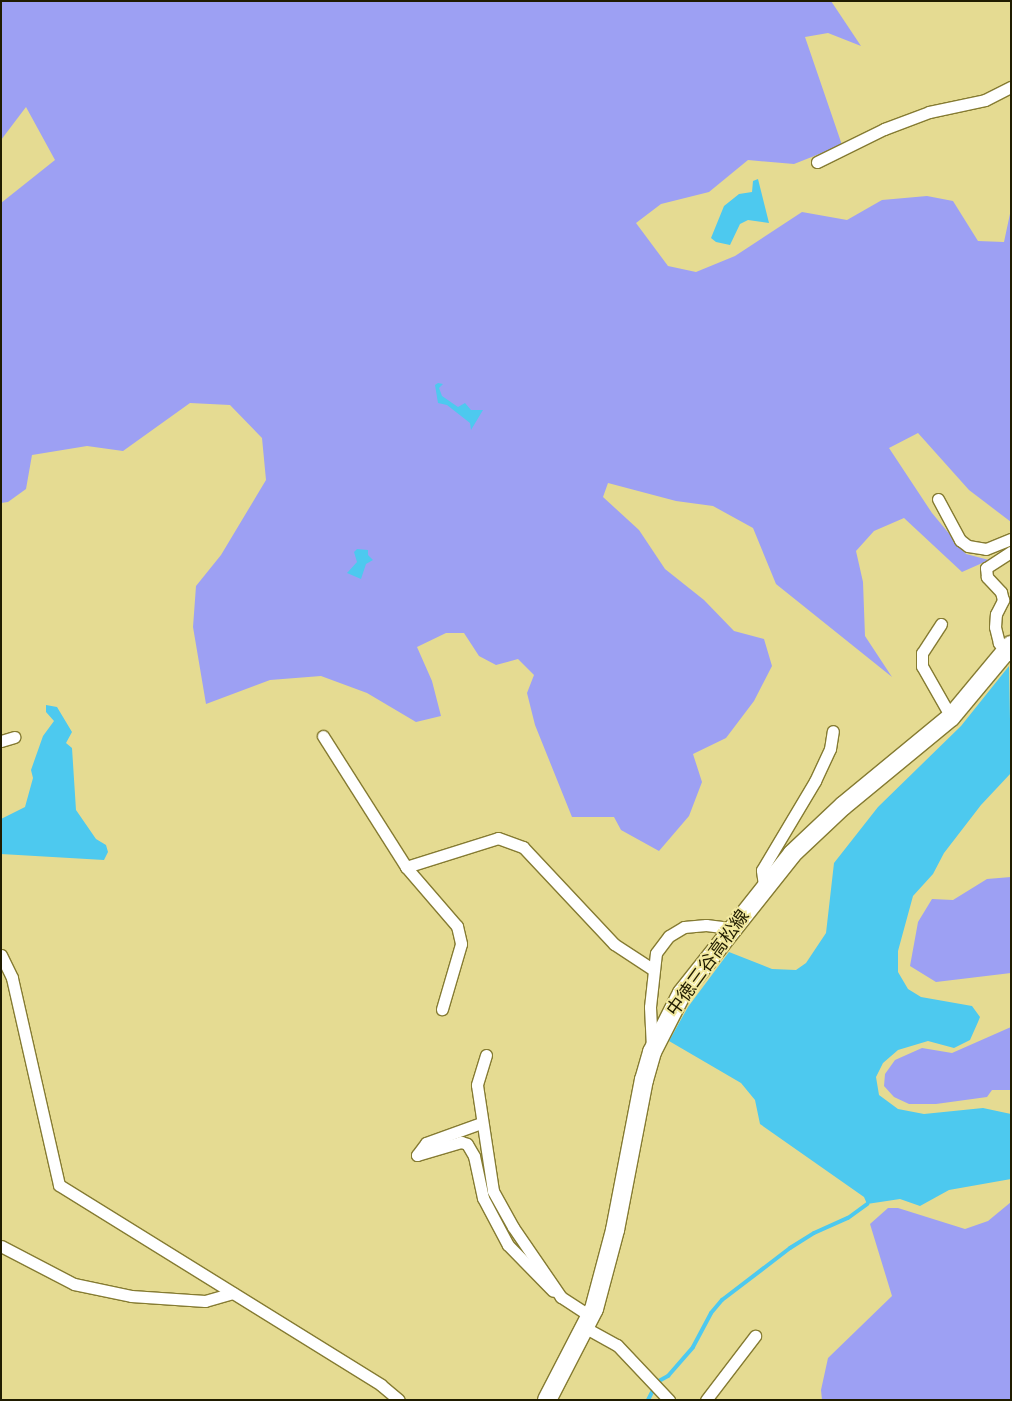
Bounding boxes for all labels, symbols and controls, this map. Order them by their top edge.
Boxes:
street label: 中徳三谷高松線 [662,906,754,1020]

